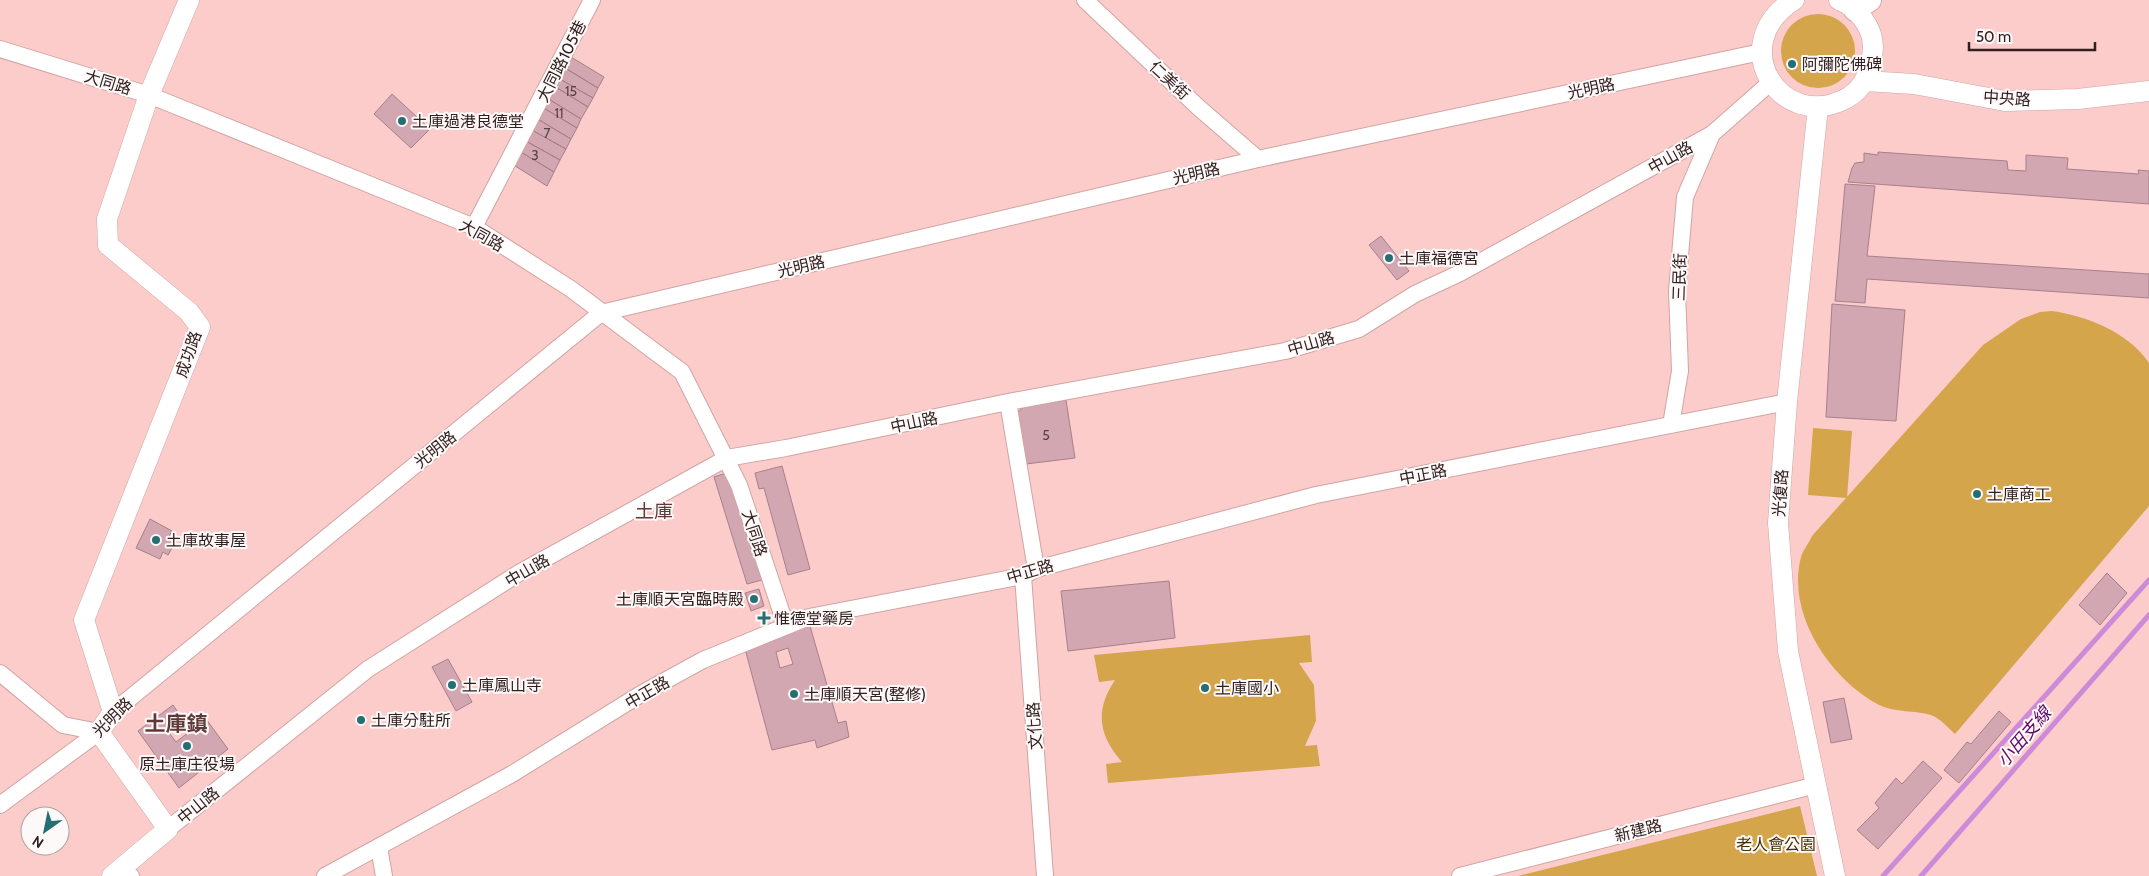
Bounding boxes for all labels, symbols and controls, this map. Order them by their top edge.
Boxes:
street label: 大同路105巷 [533,17,590,105]
scale bar [1969,20,2095,52]
text: 50 m [1976,28,2011,46]
place label: 阿彌陀佛碑 [1802,55,1882,74]
street label: 仁美街 [1146,57,1194,104]
marker: 阿彌陀佛碑 [1786,58,1798,70]
street label: 大同路 [82,66,134,99]
street label: 光明路 [1566,74,1617,103]
house number: 15 [565,82,577,100]
street label: 中央路 [1982,87,2032,110]
house number: 11 [554,104,564,122]
place label: 土庫過港良德堂 [412,112,524,131]
marker: 土庫過港良德堂 [396,115,408,127]
house number: 7 [543,124,551,142]
street label: 中山路 [1645,137,1696,177]
house number: 3 [531,146,539,164]
street label: 光明路 [1171,159,1222,188]
street label: 大同路 [456,215,507,255]
place label: 土庫福德宮 [1399,249,1479,268]
street label: 光明路 [776,252,827,281]
marker: 土庫福德宮 [1383,252,1395,264]
street label: 三民街 [1669,253,1690,301]
street label: 成功路 [172,328,205,380]
street label: 中山路 [1285,328,1337,359]
street label: 中山路 [889,408,940,437]
house number: 5 [1042,426,1050,444]
street label: 光明路 [411,427,460,472]
street label: 中正路 [1398,461,1448,488]
street label: 光復路 [1769,468,1792,518]
place label: 土庫商工 [1987,485,2051,504]
marker: 土庫商工 [1971,488,1983,500]
district label: 土庫 [635,500,673,523]
street label: 大同路 [738,507,771,559]
place label: 土庫故事屋 [166,531,246,550]
marker: 土庫故事屋 [150,534,162,546]
street label: 中山路 [502,550,553,591]
street label: 中正路 [1004,556,1056,587]
place label: 土庫順天宮臨時殿 [616,590,744,609]
marker: 土庫順天宮臨時殿 [748,593,760,605]
place label: 惟德堂藥房 [774,609,854,628]
marker: 惟德堂藥房 [758,612,770,624]
street label: 中正路 [622,672,673,713]
place label: 土庫鳳山寺 [462,676,542,695]
marker: 土庫鳳山寺 [446,679,458,691]
place label: 土庫國小 [1215,679,1279,698]
marker: 土庫國小 [1199,682,1211,694]
place label: 土庫順天宮(整修) [804,685,926,704]
marker: 土庫順天宮(整修) [788,688,800,700]
street label: 光明路 [89,694,136,741]
street label: 文化路 [1023,701,1046,751]
water label: 小田支線 [1992,701,2057,771]
district label: 土庫鎮 [145,711,208,736]
place label: 土庫分駐所 [371,711,451,730]
marker: 土庫分駐所 [355,714,367,726]
marker: 原土庫庄役場 [181,740,193,752]
place label: 原土庫庄役場 [139,755,235,774]
street label: 中山路 [174,783,223,828]
north arrow [20,806,70,856]
street label: 新建路 [1613,815,1664,846]
text: N [29,832,47,852]
park label: 老人會公園 [1736,835,1816,854]

